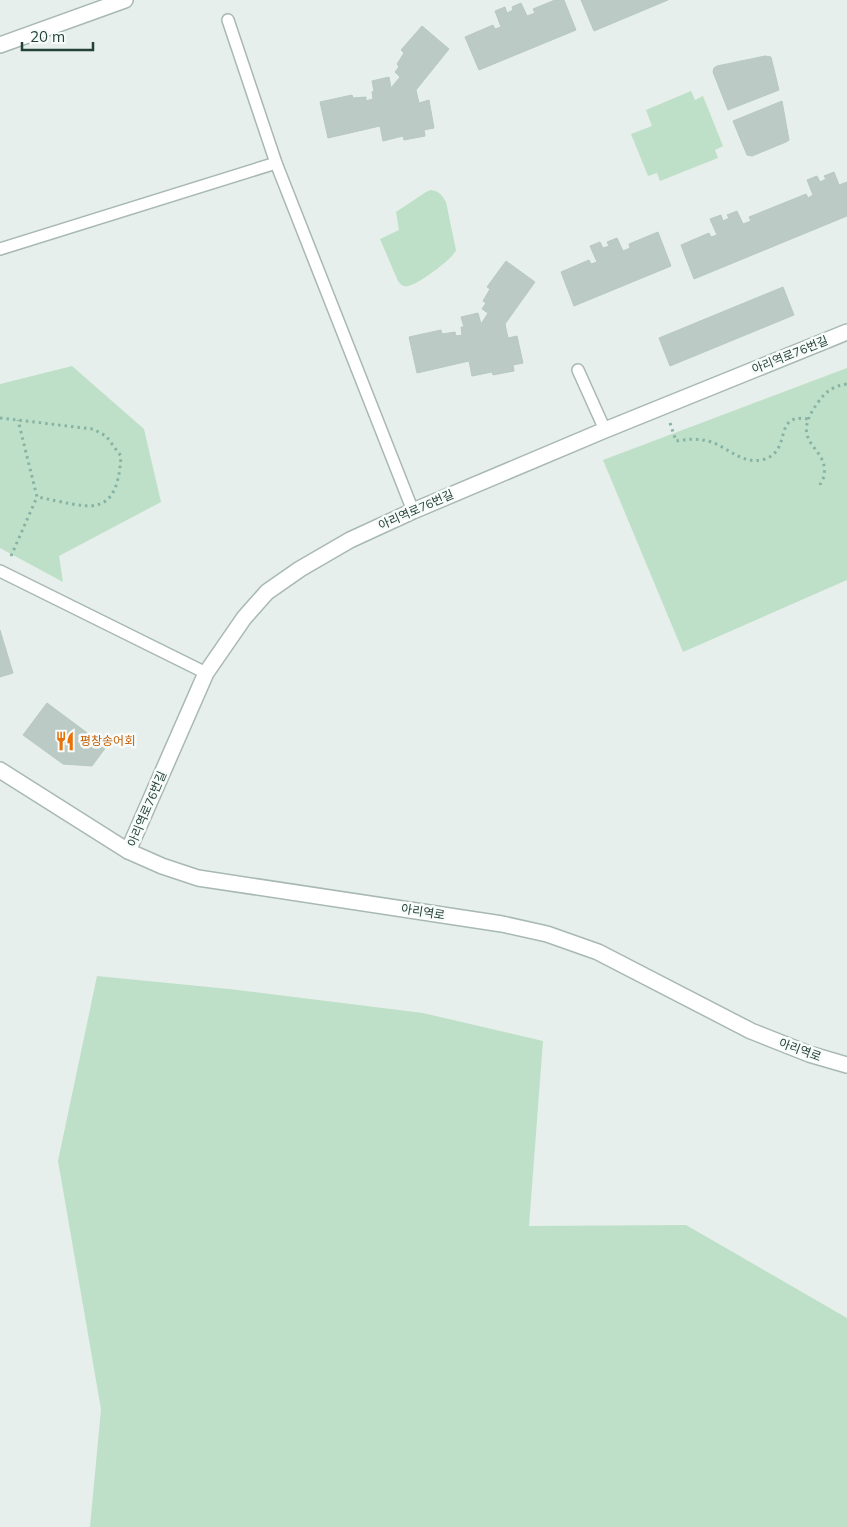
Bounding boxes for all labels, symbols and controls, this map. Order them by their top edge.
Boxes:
scale bar [22,20,94,52]
text: 20 m [30,27,65,46]
street label: 아리역로76번길 [750,332,830,377]
street label: 아리역로76번길 [376,486,456,533]
restaurant icon: 평창송어회 [54,730,76,752]
place label: 평창송어회 [80,733,135,748]
street label: 아리역로76번길 [124,769,169,849]
street label: 아리역로 [400,901,446,922]
street label: 아리역로 [777,1035,823,1064]

